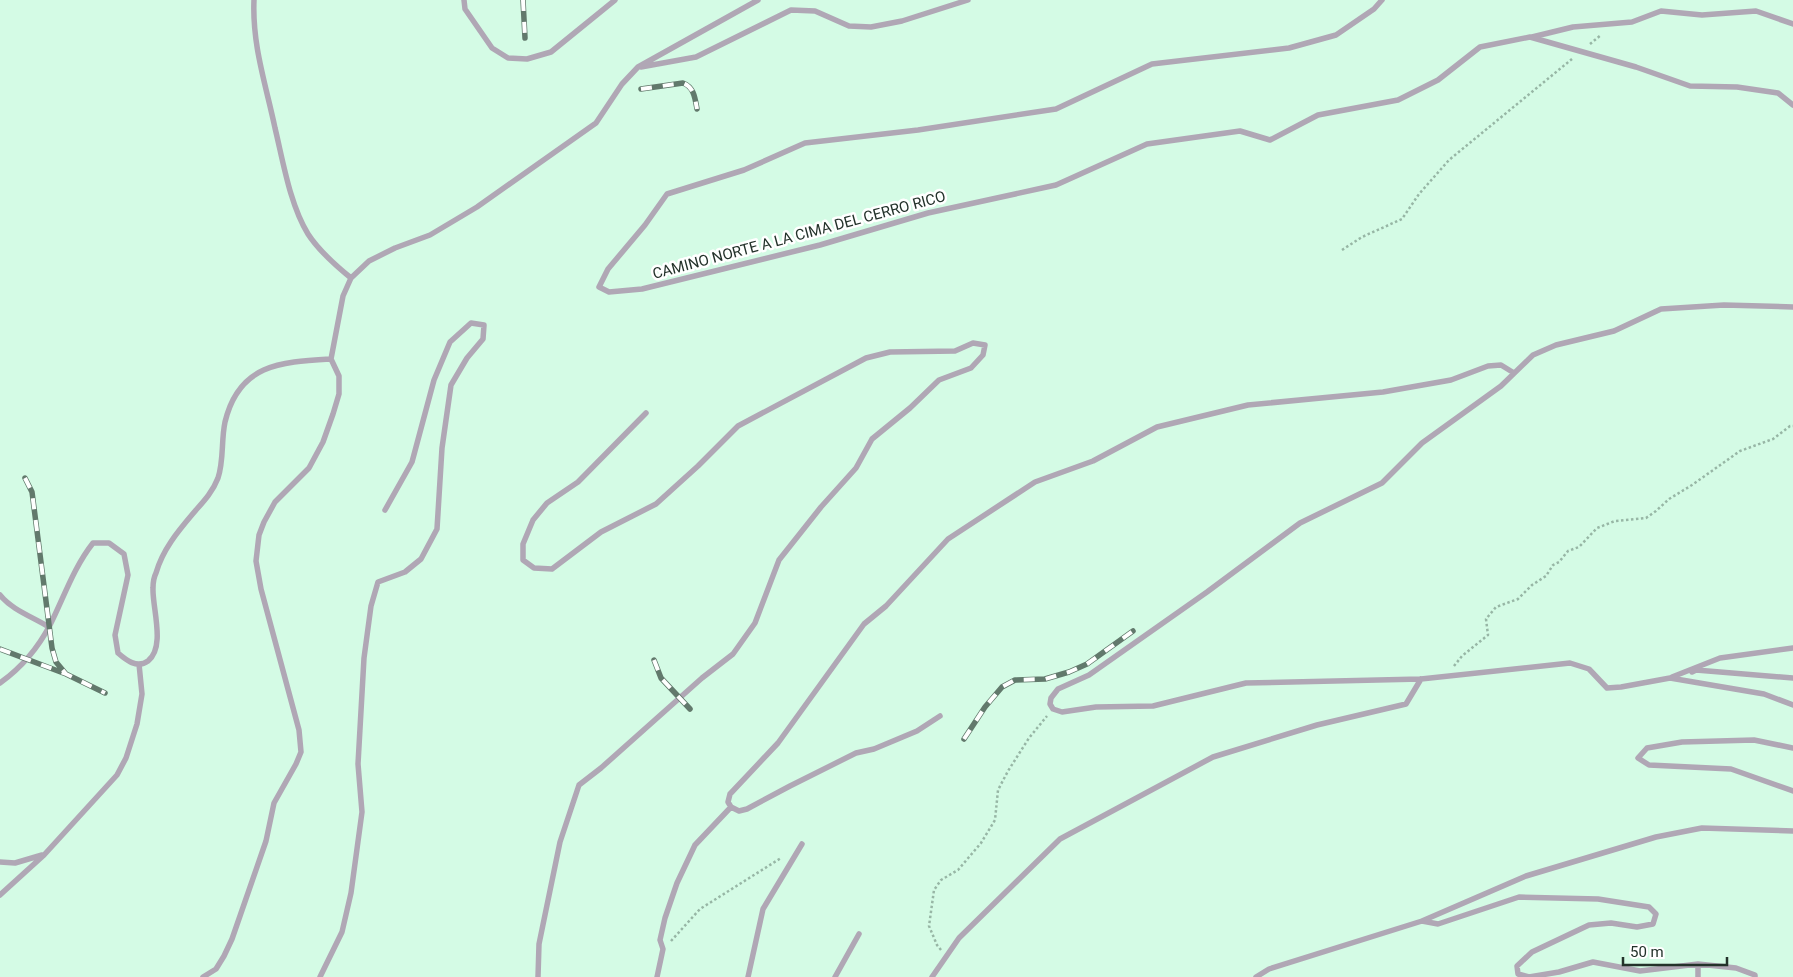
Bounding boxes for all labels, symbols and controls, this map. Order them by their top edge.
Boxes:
street label: CAMINO NORTE A LA CIMA DEL CERRO RICO [651,187,947,283]
scale bar [1623,934,1727,966]
text: 50 m [1630,943,1664,961]

